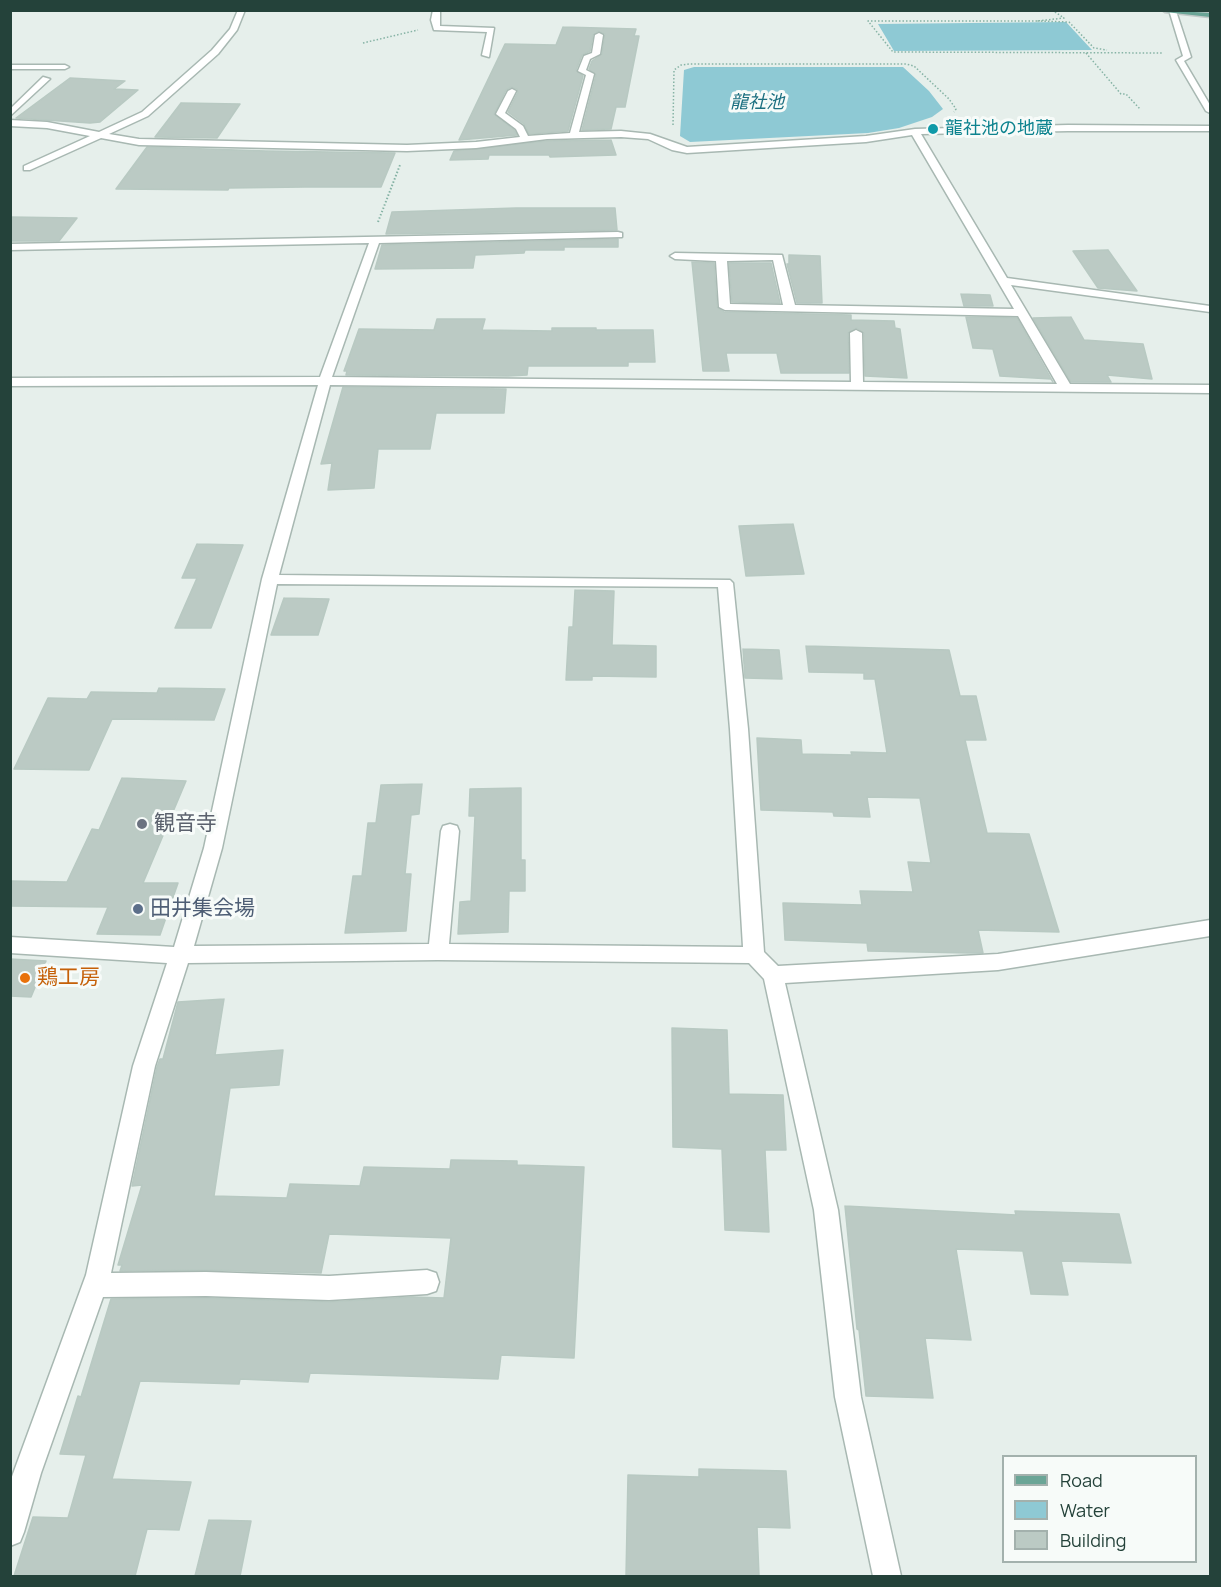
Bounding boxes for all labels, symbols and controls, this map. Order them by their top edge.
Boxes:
water label: 龍社池 [730,92,784,114]
place label: 龍社池の地蔵 [945,118,1053,140]
marker: 龍社池の地蔵 [926,122,940,136]
place label: 観音寺 [154,811,217,837]
marker: 観音寺 [135,817,149,831]
place label: 田井集会場 [150,896,255,922]
marker: 田井集会場 [131,902,145,916]
place label: 鶏工房 [37,965,100,991]
marker: 鶏工房 [18,971,32,985]
legend [1002,1455,1197,1563]
text: Road [1060,1468,1103,1492]
text: Water [1060,1498,1110,1522]
text: Building [1060,1528,1126,1552]

